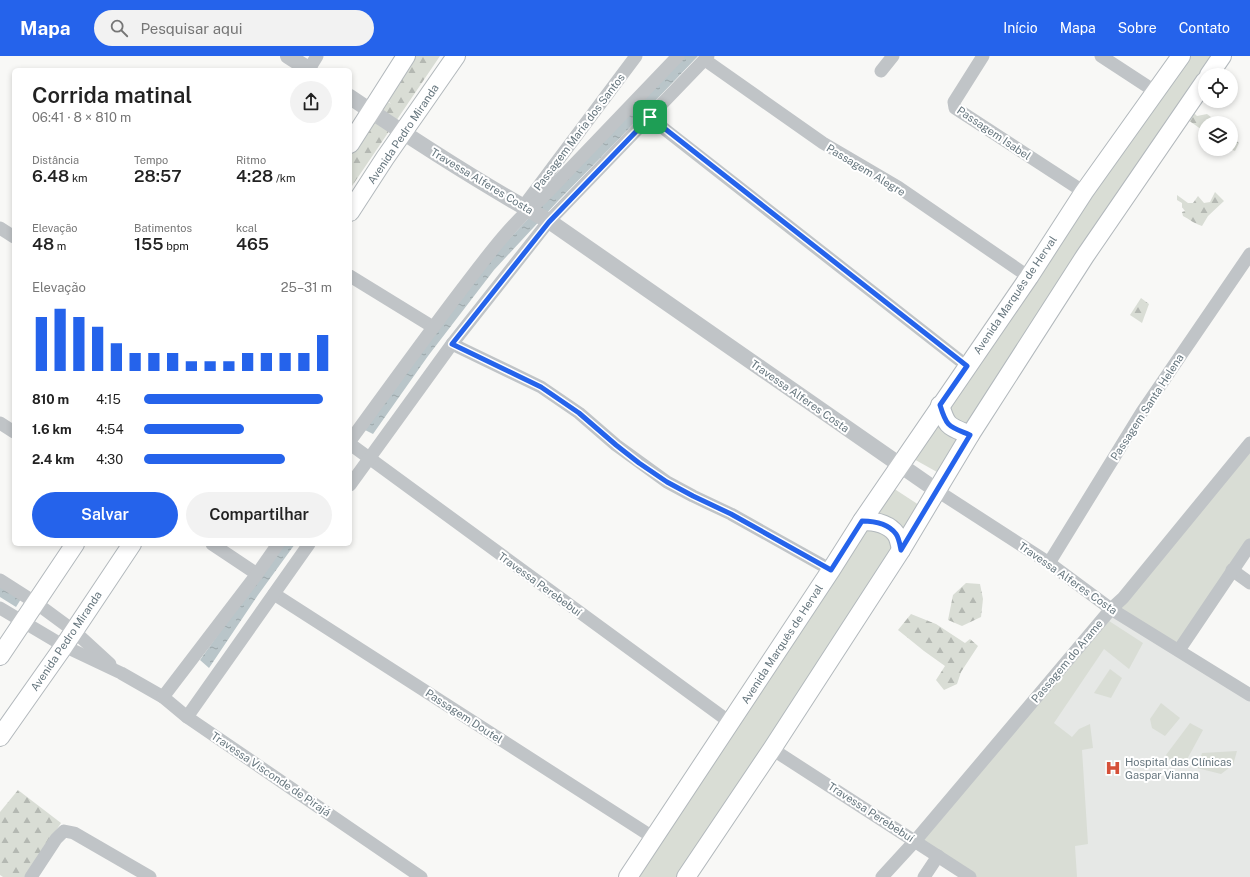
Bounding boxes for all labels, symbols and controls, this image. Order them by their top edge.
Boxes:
search box [94,10,374,46]
text: Mapa [20,17,70,39]
icon: search [108,17,130,39]
text: Pesquisar aqui [140,20,242,37]
text: Início [1003,20,1038,36]
text: Mapa [1060,20,1096,36]
text: Sobre [1118,20,1157,36]
text: Contato [1179,20,1230,36]
map controls [1198,68,1238,156]
button: locate [1198,68,1238,108]
street label: Passagem Maria dos Santos [531,71,627,193]
button: share [290,81,332,123]
text: Corrida matinal [32,82,192,108]
street label: Avenida Pedro Miranda [365,82,441,186]
pin [633,100,667,134]
street label: Passagem Isabel [955,104,1033,162]
icon: arrive [639,106,661,128]
text: 06:41 · 8 × 810 m [32,110,131,125]
button: layers [1198,116,1238,156]
street label: Passagem Alegre [825,142,907,198]
street label: Travessa Alferes Costa [429,146,535,216]
text: Distância [32,154,79,166]
text: Tempo [134,154,168,166]
text: Ritmo [236,154,266,166]
text: 6.48 [32,166,69,186]
text: 28:57 [134,166,182,186]
text: 4:28 [236,166,273,186]
text: km [69,172,88,184]
text: /km [273,172,295,184]
text: Elevação [32,222,78,234]
text: Batimentos [134,222,192,234]
text: kcal [236,222,257,234]
text: 48 [32,234,54,254]
text: 155 [134,234,164,254]
text: 465 [236,234,269,254]
street label: Avenida Marquês de Herval [971,234,1059,356]
text: m [54,240,66,252]
text: bpm [164,240,189,252]
text: Elevação [32,280,86,295]
text: 25–31 m [281,280,332,295]
street label: Passagem Santa Helena [1108,352,1186,462]
street label: Travessa Alferes Costa [749,357,851,435]
text: 810 m [32,392,69,407]
text: 4:15 [96,392,121,407]
text: 1.6 km [32,422,72,437]
text: 4:54 [96,422,124,437]
text: 2.4 km [32,452,74,467]
text: 4:30 [96,452,123,467]
button: Salvar [32,492,178,538]
button: Compartilhar [186,492,332,538]
street label: Travessa Alferes Costa [1017,539,1119,617]
street label: Travessa Perebebuí [496,550,584,618]
street label: Avenida Marquês de Herval [739,582,825,706]
street label: Avenida Pedro Miranda [28,589,104,693]
street label: Passagem do Arame [1029,617,1105,705]
street label: Passagem Doutel [423,687,505,745]
street label: Travessa Visconde de Pirajá [209,730,333,818]
place label: Hospital das Clínicas Gaspar Vianna [1125,756,1232,781]
hospital icon: Hospital das Clínicas Gaspar Vianna [1104,759,1122,777]
street label: Travessa Perebebuí [826,780,916,844]

